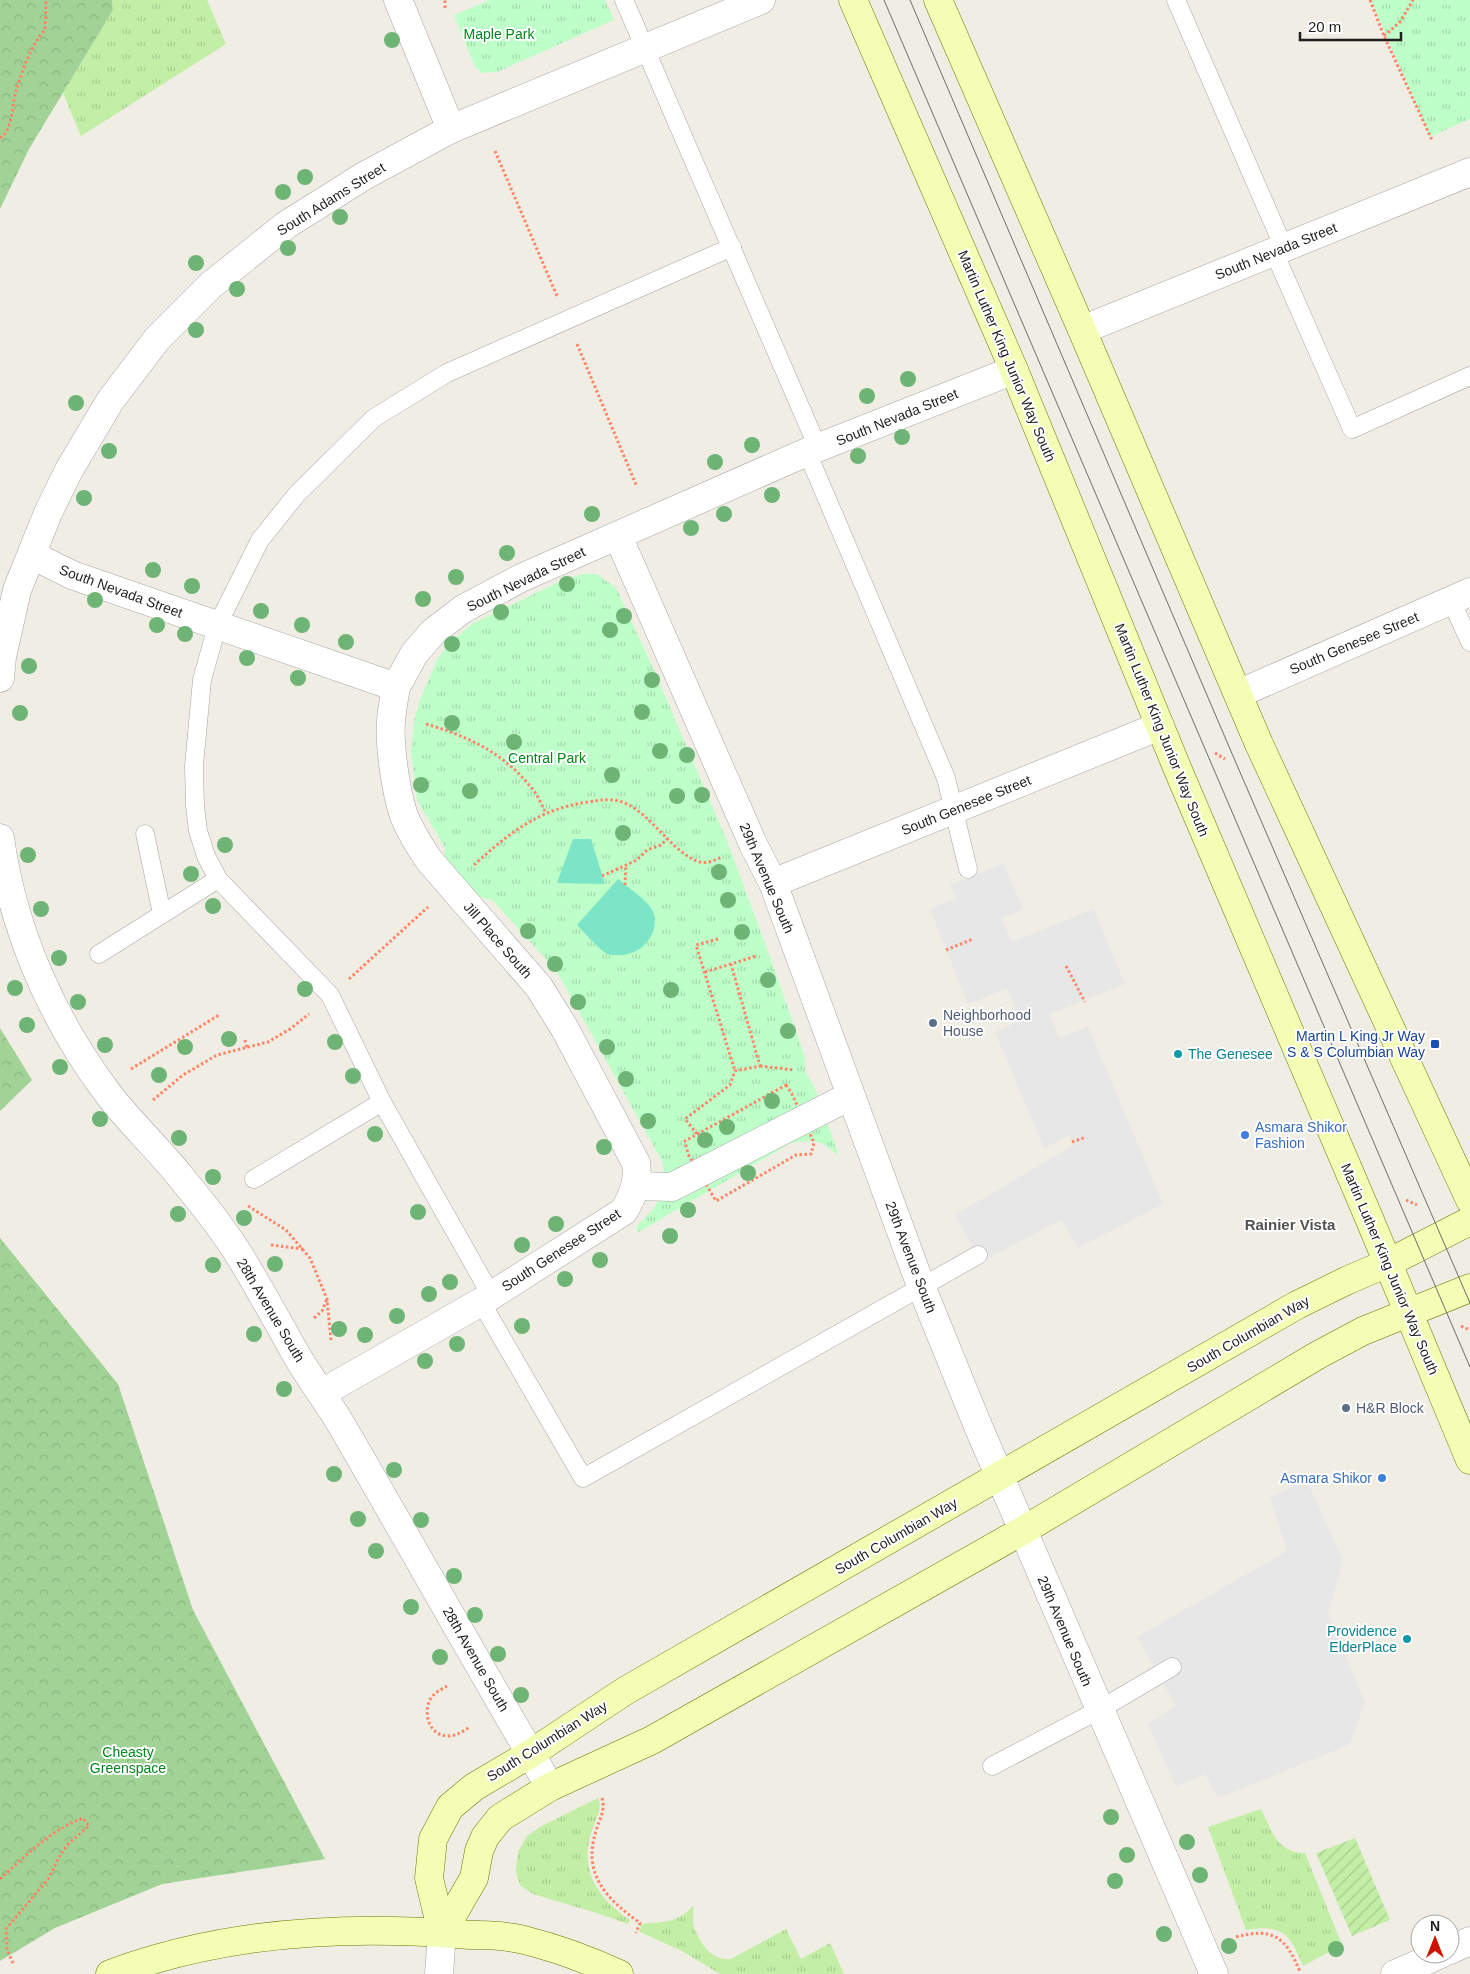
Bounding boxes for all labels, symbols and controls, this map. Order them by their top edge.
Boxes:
scale bar [1300,10,1401,42]
text: 20 m [1308,18,1341,35]
park label: Maple Park [464,26,535,42]
street label: South Adams Street [274,159,388,239]
street label: South Nevada Street [1213,219,1339,283]
street label: Martin Luther King Junior Way South [955,248,1059,464]
street label: South Nevada Street [834,385,960,449]
street label: South Nevada Street [464,543,588,615]
street label: South Nevada Street [57,561,185,621]
street label: South Genesee Street [1287,609,1421,677]
street label: Martin Luther King Junior Way South [1112,621,1212,839]
park label: Central Park [508,750,587,766]
street label: South Genesee Street [899,772,1033,838]
street label: 29th Avenue South [737,821,797,935]
street label: Jill Place South [461,899,535,981]
place label: Neighborhood House [943,1007,1031,1039]
marker: Neighborhood House [927,1017,939,1029]
place label: Martin L King Jr Way S & S Columbian Way [1287,1028,1425,1060]
marker: Martin L King Jr Way S & S Columbian Way [1429,1038,1441,1050]
place label: The Genesee [1188,1046,1273,1062]
marker: The Genesee [1172,1048,1184,1060]
place label: Asmara Shikor Fashion [1255,1119,1347,1151]
marker: Asmara Shikor Fashion [1239,1129,1251,1141]
street label: Martin Luther King Junior Way South [1338,1161,1442,1377]
street label: 29th Avenue South [882,1199,940,1315]
street label: South Genesee Street [499,1206,624,1294]
district label: Rainier Vista [1245,1216,1336,1233]
street label: 28th Avenue South [234,1255,308,1365]
street label: South Columbian Way [1184,1292,1312,1376]
place label: H&R Block [1356,1400,1425,1416]
marker: H&R Block [1340,1402,1352,1414]
place label: Asmara Shikor [1280,1470,1372,1486]
marker: Asmara Shikor [1376,1472,1388,1484]
street label: South Columbian Way [832,1494,960,1578]
street label: 29th Avenue South [1035,1574,1095,1688]
street label: 28th Avenue South [440,1604,512,1714]
place label: Providence ElderPlace [1327,1623,1397,1655]
marker: Providence ElderPlace [1401,1633,1413,1645]
street label: South Columbian Way [484,1697,610,1785]
park label: Cheasty Greenspace [90,1744,166,1776]
north arrow [1410,1914,1460,1964]
text: N [1430,1918,1440,1934]

